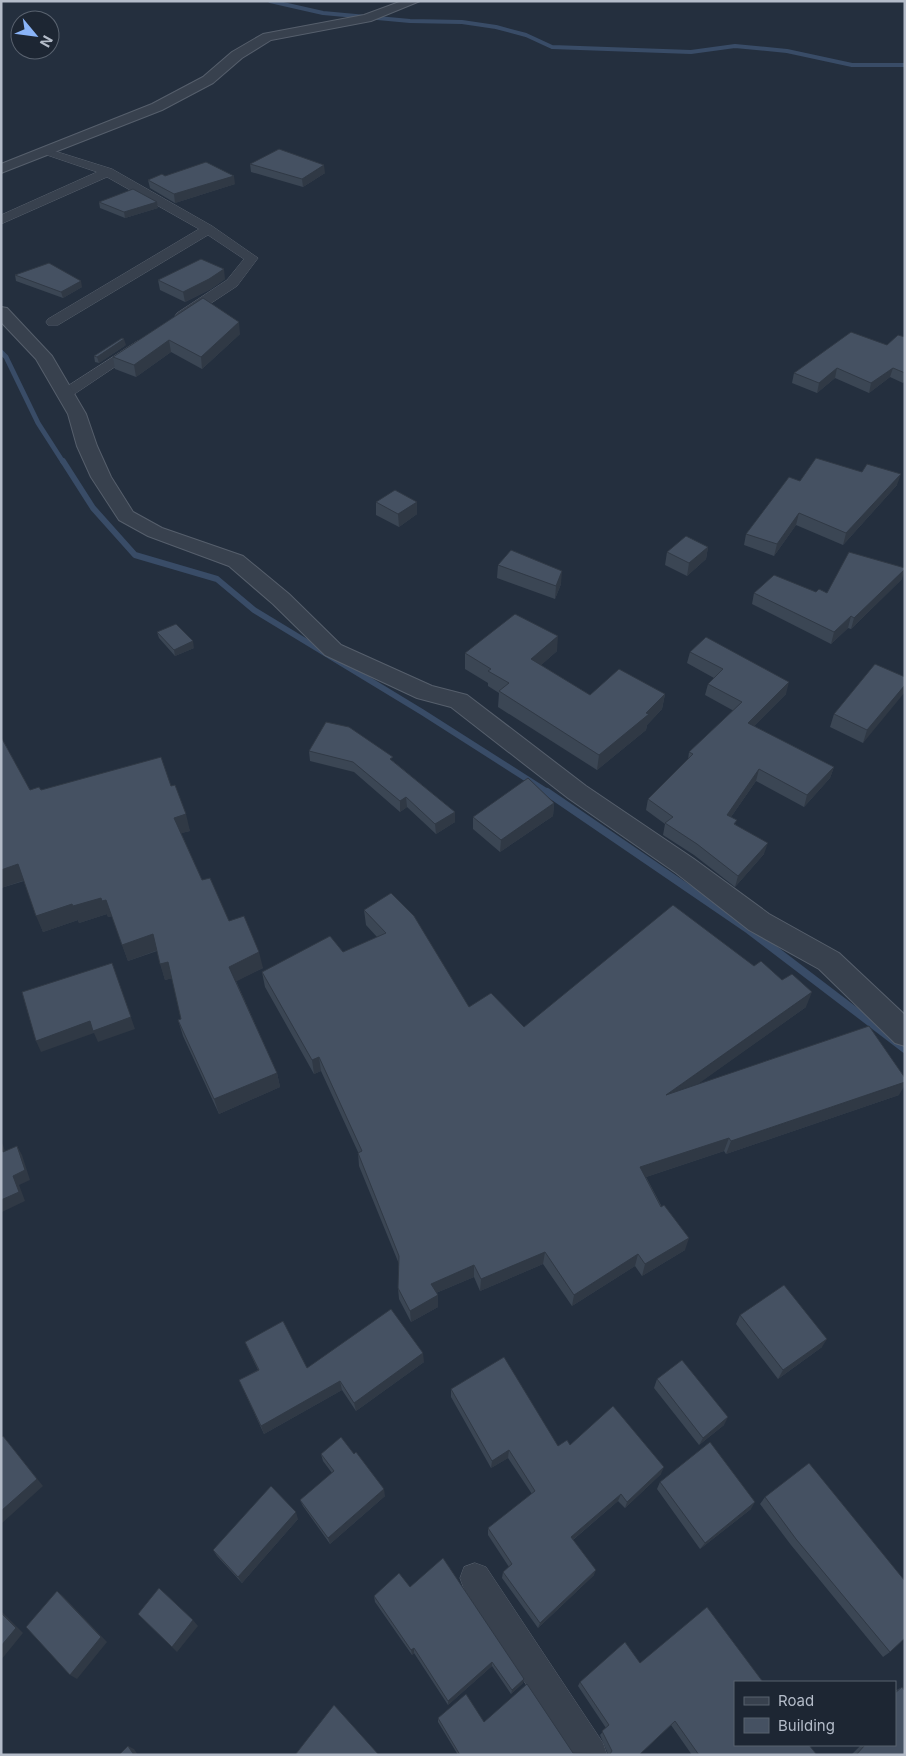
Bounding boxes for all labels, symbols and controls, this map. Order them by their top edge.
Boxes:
north arrow [10,10,60,60]
text: N [37,33,57,50]
legend [734,1681,896,1746]
text: Road [778,1691,814,1710]
text: Building [778,1716,835,1735]

